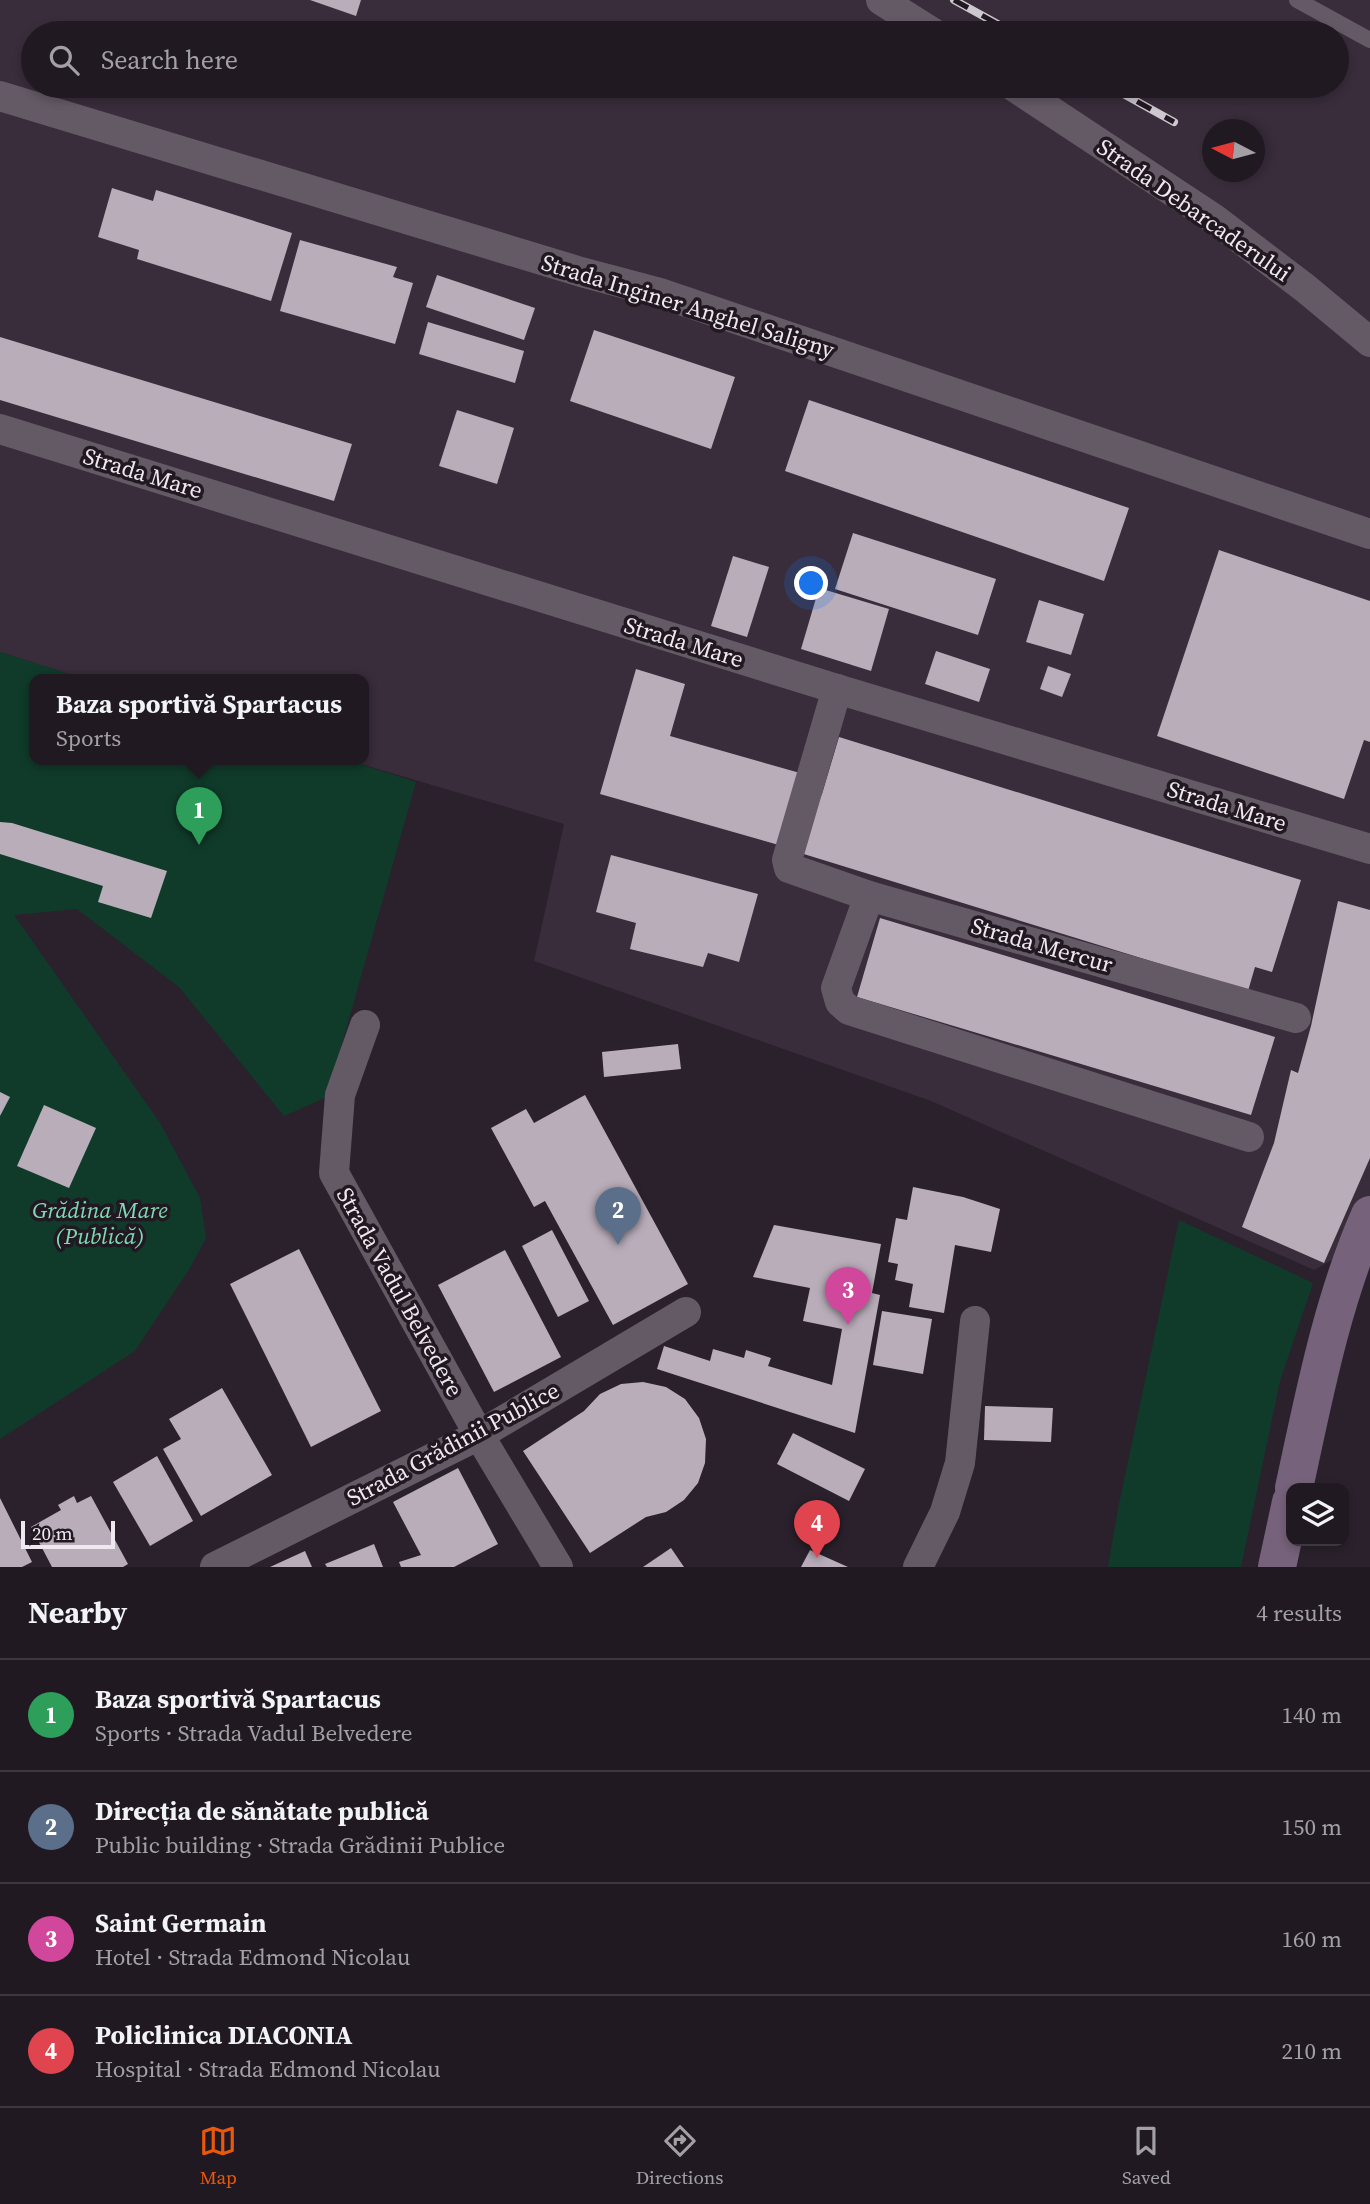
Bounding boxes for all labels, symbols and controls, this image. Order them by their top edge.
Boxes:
search box [21,21,1349,98]
icon: search [45,41,83,79]
text: Search here [101,42,238,78]
north arrow [1202,119,1265,182]
street label: Strada Debarcaderului [1091,131,1297,289]
street label: Strada Inginer Anghel Saligny [538,246,839,366]
street label: Strada Mare [79,440,207,506]
your location [794,566,828,600]
street label: Strada Mare [620,609,748,675]
popup [29,674,369,765]
text: Baza sportivă Spartacus [56,686,342,722]
text: Sports [56,722,121,754]
street label: Strada Mare [1163,773,1291,839]
pin: 1 [176,787,222,845]
street label: Strada Mercur [967,910,1117,981]
street label: Strada Vadul Belvedere [329,1182,471,1402]
pin: 2 [595,1187,641,1245]
park label: Grădina Mare (Publică) [32,1194,168,1252]
pin: 3 [825,1267,871,1325]
street label: Strada Grădinii Publice [341,1374,565,1514]
map controls [1286,1483,1349,1546]
button: layers [1286,1483,1349,1546]
pin: 4 [794,1500,840,1558]
scale bar [21,1518,116,1550]
text: 20 m [32,1520,73,1546]
text: Nearby [28,1592,127,1633]
text: 4 results [1256,1597,1342,1629]
text: Baza sportivă Spartacus [95,1681,381,1717]
text: 1 [45,1699,57,1731]
text: 140 m [1281,1699,1342,1731]
text: Sports · Strada Vadul Belvedere [95,1717,413,1749]
text: Direcția de sănătate publică [95,1793,429,1829]
text: 2 [45,1811,57,1843]
text: 150 m [1281,1811,1342,1843]
text: Public building · Strada Grădinii Publice [95,1829,505,1861]
text: Saint Germain [95,1905,266,1941]
text: 3 [45,1923,57,1955]
text: 160 m [1281,1923,1342,1955]
text: Hotel · Strada Edmond Nicolau [95,1941,410,1973]
text: Policlinica DIACONIA [95,2017,352,2053]
text: 4 [45,2035,57,2067]
text: 210 m [1281,2035,1342,2067]
text: Hospital · Strada Edmond Nicolau [95,2053,441,2085]
tab: Map [199,2122,237,2190]
tab: Directions [636,2122,724,2190]
tab: Saved [1122,2122,1171,2190]

